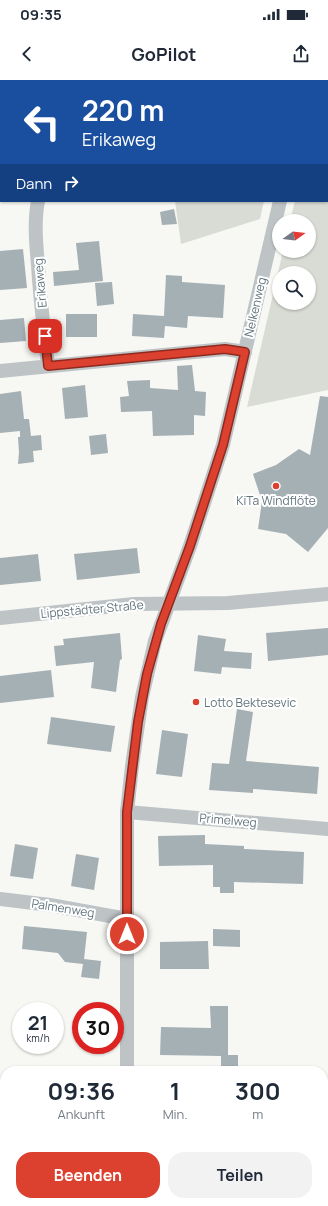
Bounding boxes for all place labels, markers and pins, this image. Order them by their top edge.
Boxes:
pin [28,319,62,353]
marker: KiTa Windflöte [271,481,281,491]
place label: KiTa Windflöte [236,492,316,509]
place label: Lotto Bektesevic [204,694,296,711]
marker: Lotto Bektesevic [191,697,201,707]

